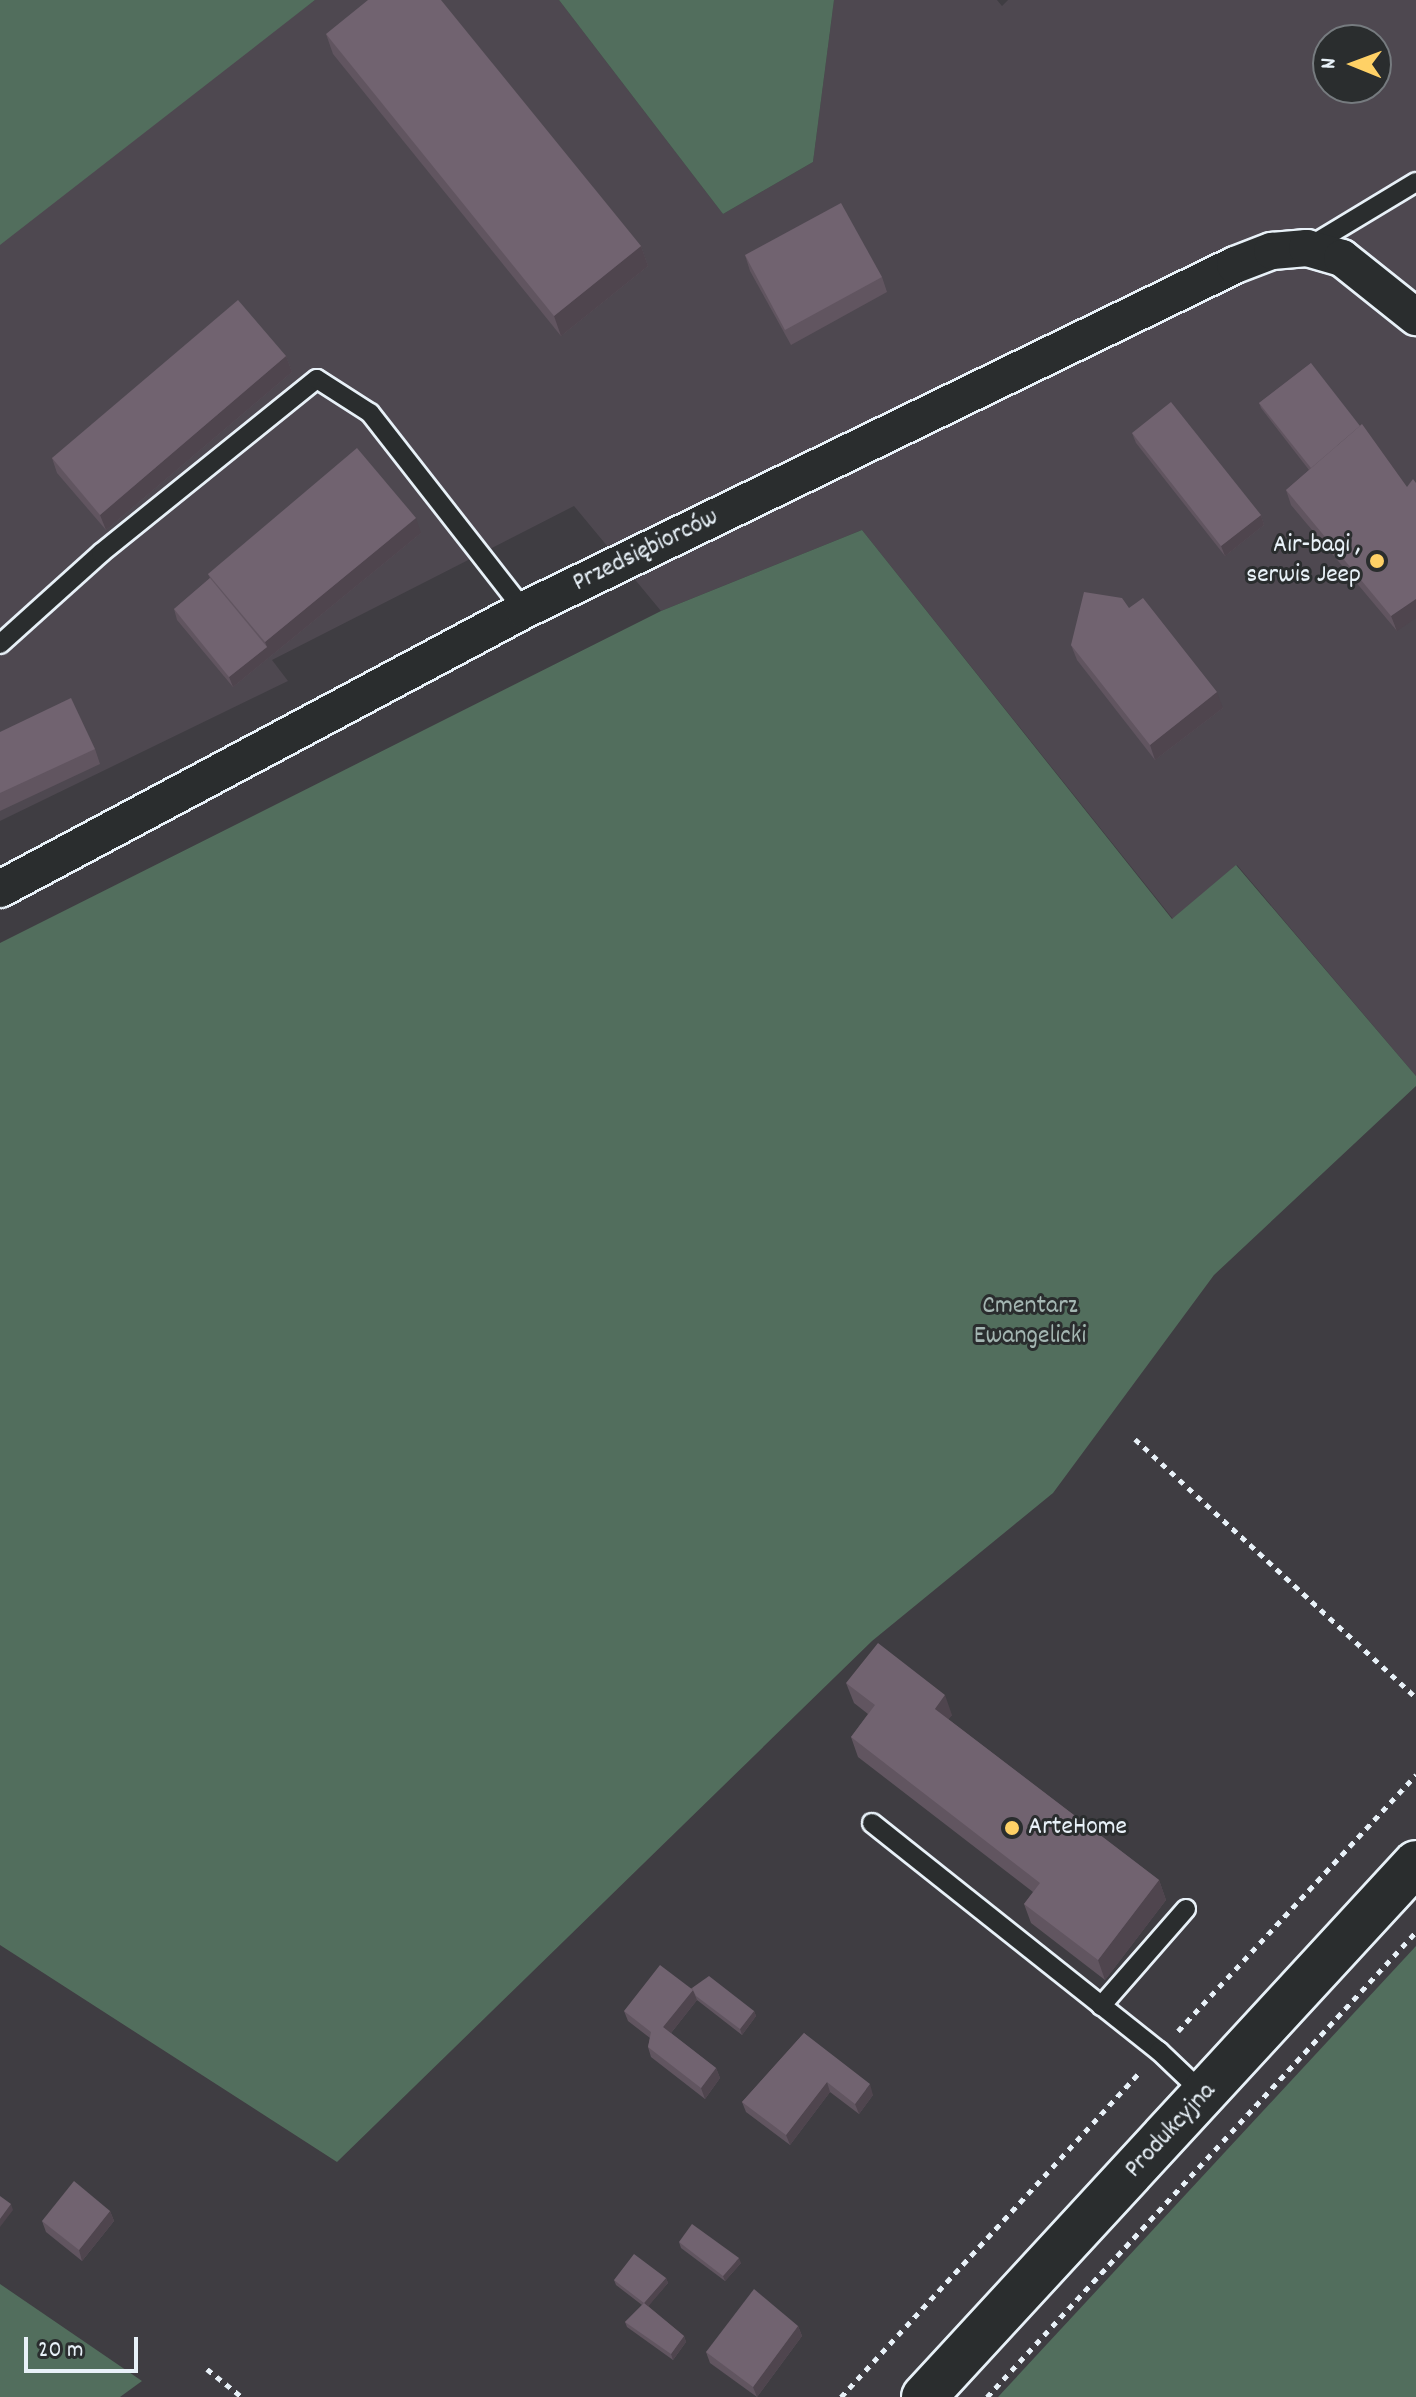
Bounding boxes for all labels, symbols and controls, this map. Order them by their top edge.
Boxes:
north arrow [1312,24,1392,104]
text: N [1314,58,1345,69]
street label: Przedsiębiorców [568,502,724,600]
place label: Air-bagi , serwis Jeep [1246,530,1361,592]
marker: Air-bagi , serwis Jeep [1368,552,1386,570]
park label: Cmentarz Ewangelicki [974,1291,1086,1352]
place label: ArteHome [1028,1812,1127,1844]
marker: ArteHome [1003,1819,1021,1837]
street label: Produkcyjna [1119,2077,1223,2185]
scale bar [28,2321,142,2371]
text: 20 m [38,2334,84,2368]

